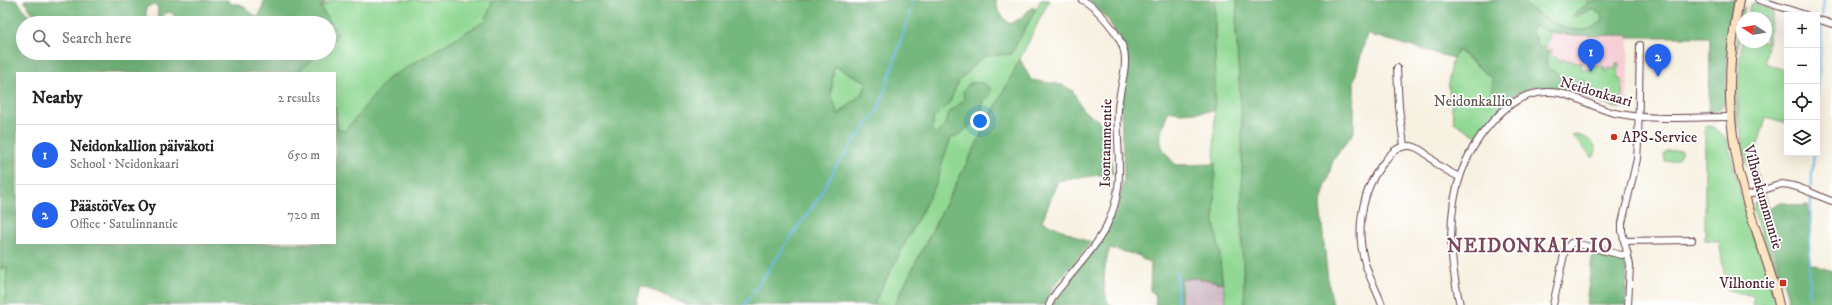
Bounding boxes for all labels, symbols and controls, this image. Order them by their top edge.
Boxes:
north arrow [1736,12,1772,48]
map controls [1784,12,1820,156]
button: + [1784,12,1820,48]
search box [16,16,336,60]
icon: search [30,27,52,49]
text: Search here [62,29,131,48]
pin: 1 [1578,39,1604,72]
pin: 2 [1645,44,1671,77]
button: − [1784,48,1820,84]
street label: Neidonkaari [1558,73,1634,111]
button: locate [1784,84,1820,120]
text: Nearby [32,87,82,109]
text: 2 results [278,90,320,106]
park label: Neidonkallio [1434,92,1512,111]
street label: Isontammentie [1096,98,1116,188]
your location [970,111,990,131]
button: layers [1784,120,1820,156]
place label: APS-Service [1622,128,1697,147]
marker: APS-Service [1609,132,1619,142]
text: Neidonkallion päiväkoti [70,137,214,156]
street label: Vilhonkummuntie [1739,142,1787,251]
text: 1 [43,147,47,163]
text: 650 m [287,147,320,163]
text: School · Neidonkaari [70,156,179,172]
text: PäästötVex Oy [70,197,156,216]
text: 2 [42,207,48,223]
text: 720 m [287,207,320,223]
text: Office · Satulinnantie [70,216,178,232]
district label: NEIDONKALLIO [1447,235,1613,258]
place label: Vilhontie [1718,274,1775,293]
marker: Vilhontie [1778,278,1788,288]

